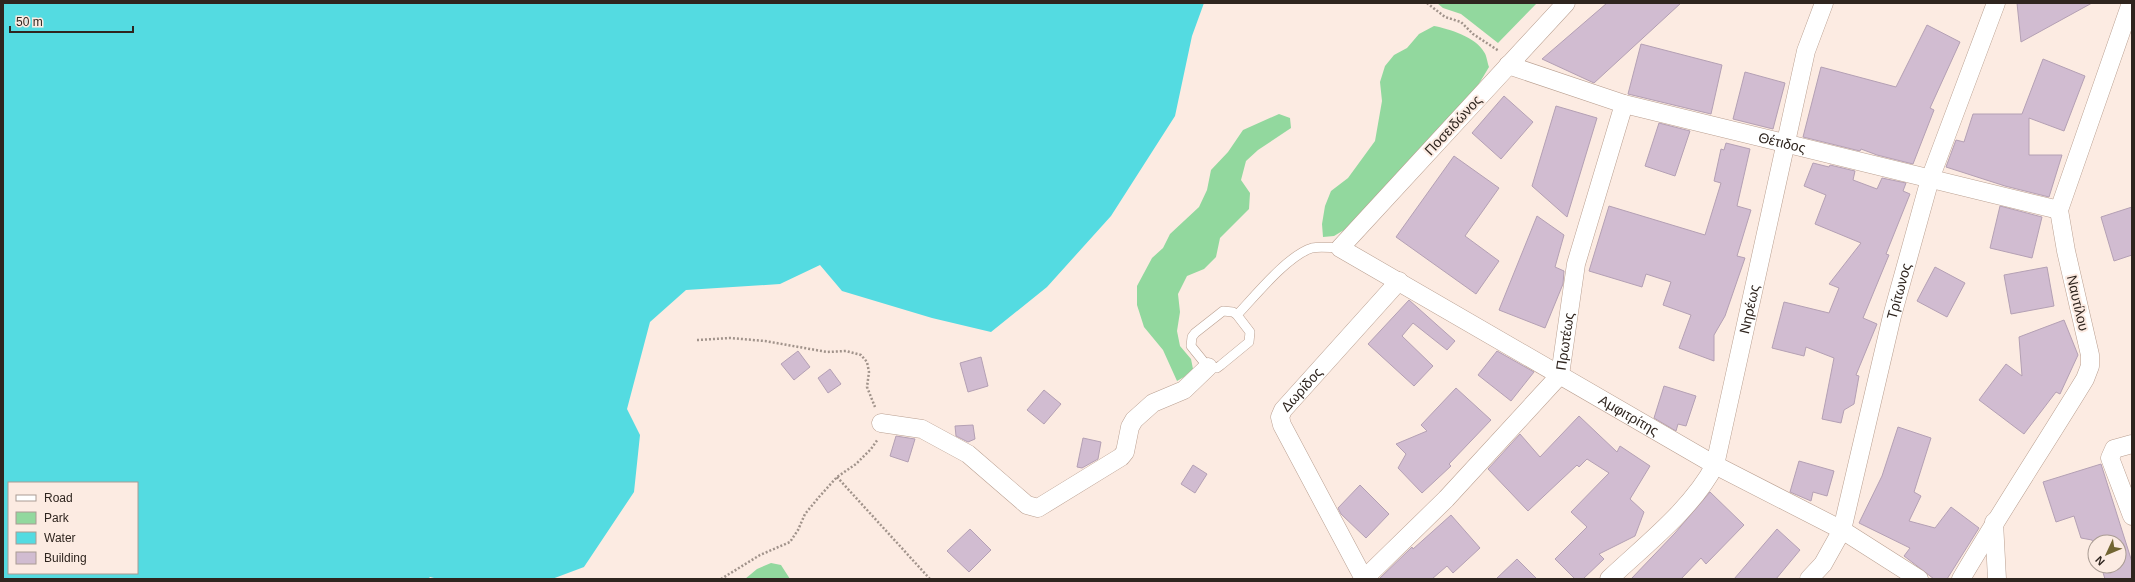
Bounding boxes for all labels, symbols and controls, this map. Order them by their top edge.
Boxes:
scale bar [10,8,133,34]
text: 50 m [16,15,43,29]
street label: Ποσειδώνος [1421,92,1485,158]
street label: Θέτιδος [1757,129,1808,156]
street label: Τρίτωνος [1883,261,1914,321]
street label: Ναυτίλου [2064,274,2092,332]
street label: Νηρέως [1736,283,1762,335]
street label: Πρωτέως [1553,311,1577,371]
street label: Δωρίδος [1278,364,1326,415]
street label: Αμφιτρίτης [1596,392,1662,439]
legend [8,482,138,574]
text: Road [44,491,73,505]
text: Park [44,511,70,525]
text: Water [44,531,76,545]
north arrow [2087,534,2127,574]
text: Building [44,551,87,565]
text: N [2093,554,2107,568]

